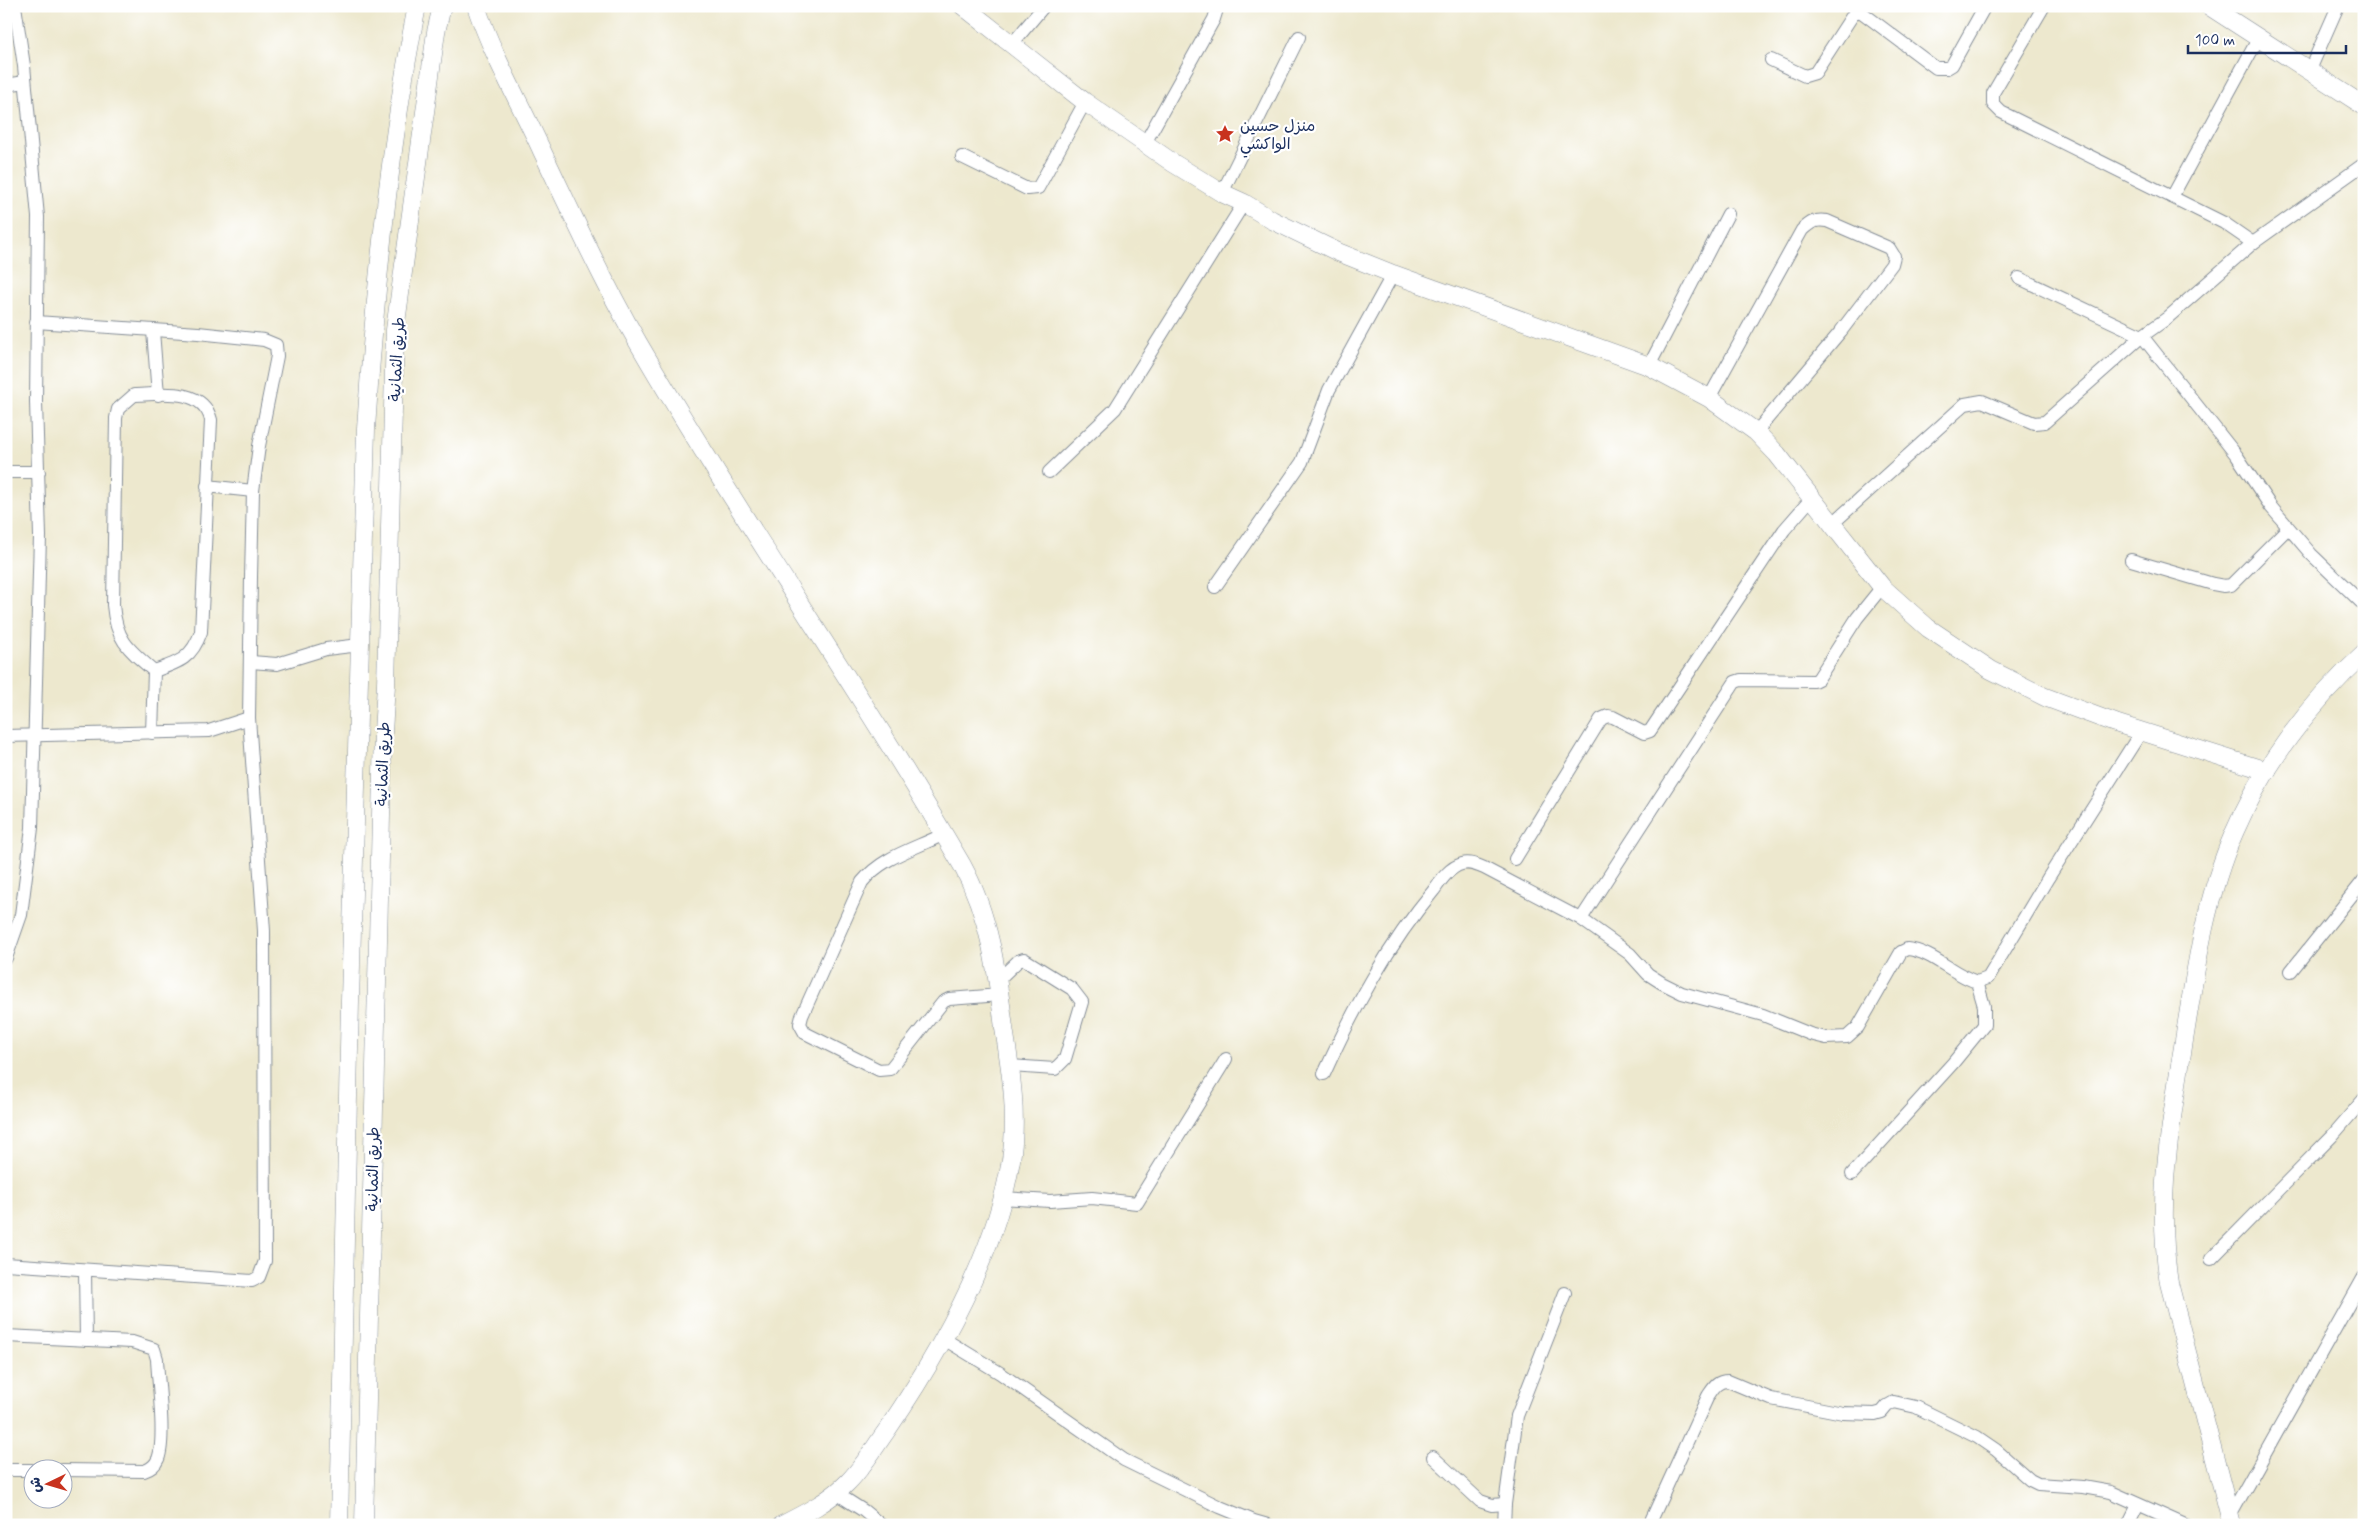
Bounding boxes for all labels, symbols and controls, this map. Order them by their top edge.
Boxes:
scale bar [2188,22,2345,54]
text: 100 m [2195,31,2235,51]
place label: منزل حسين الواكشي [1240,116,1315,158]
place icon: منزل حسين الواكشي [1214,123,1236,145]
street label: طريق الثمانية [385,316,410,402]
street label: طريق الثمانية [372,721,395,807]
street label: طريق الثمانية [362,1126,385,1212]
north arrow [22,1458,72,1508]
text: ش [26,1477,46,1494]

